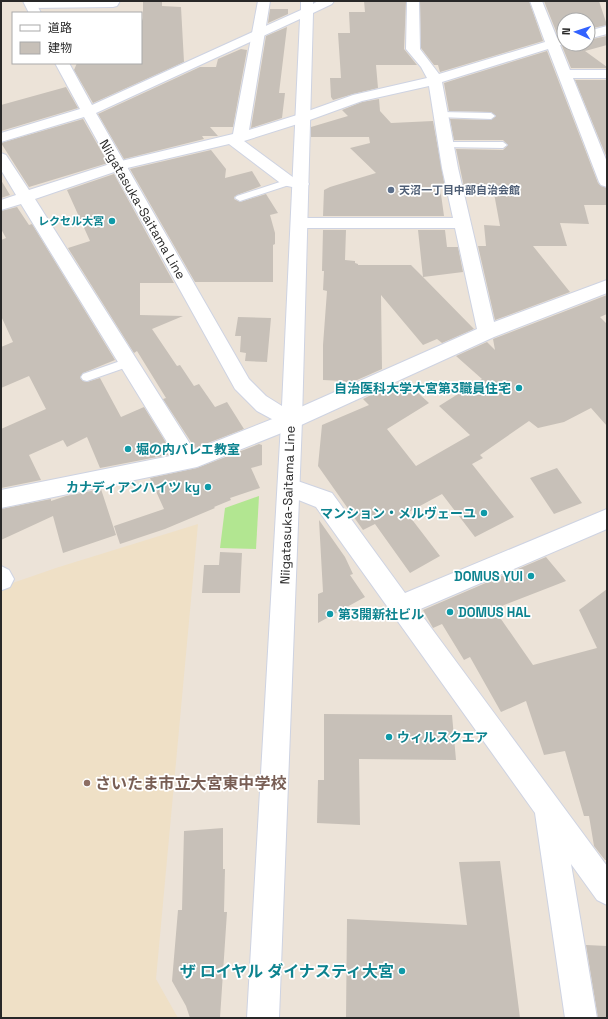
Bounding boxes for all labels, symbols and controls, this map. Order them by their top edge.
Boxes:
legend [12,12,142,64]
north arrow [556,12,596,52]
text: 道路 [48,20,72,36]
text: N [559,27,573,36]
text: 建物 [48,40,72,56]
street label: Niigatasuka-Saitama Line [96,136,190,282]
place label: 天沼一丁目中部自治会館 [399,183,520,197]
marker: 天沼一丁目中部自治会館 [386,185,396,195]
place label: レクセル大宮 [38,214,104,228]
marker: レクセル大宮 [107,216,117,226]
place label: 自治医科大学大宮第3職員住宅 [334,380,511,397]
marker: 自治医科大学大宮第3職員住宅 [514,383,524,393]
street label: Niigatasuka-Saitama Line [276,425,299,585]
place label: 堀の内バレエ教室 [136,441,240,458]
marker: 堀の内バレエ教室 [123,444,133,454]
place label: カナディアンハイツ ky [66,479,200,496]
marker: カナディアンハイツ ky [203,482,213,492]
place label: マンション・メルヴェーユ [320,505,476,522]
marker: マンション・メルヴェーユ [479,508,489,518]
place label: DOMUS YUI [454,568,523,585]
marker: DOMUS YUI [526,571,536,581]
place label: DOMUS HAL [458,604,531,621]
place label: 第3開新社ビル [338,606,424,623]
marker: DOMUS HAL [445,607,455,617]
marker: 第3開新社ビル [325,609,335,619]
place label: ウィルスクエア [397,729,488,746]
marker: ウィルスクエア [384,732,394,742]
place label: さいたま市立大宮東中学校 [95,773,287,794]
marker: さいたま市立大宮東中学校 [82,778,92,788]
place label: ザ ロイヤル ダイナスティ大宮 [180,961,394,982]
marker: ザ ロイヤル ダイナスティ大宮 [397,966,407,976]

